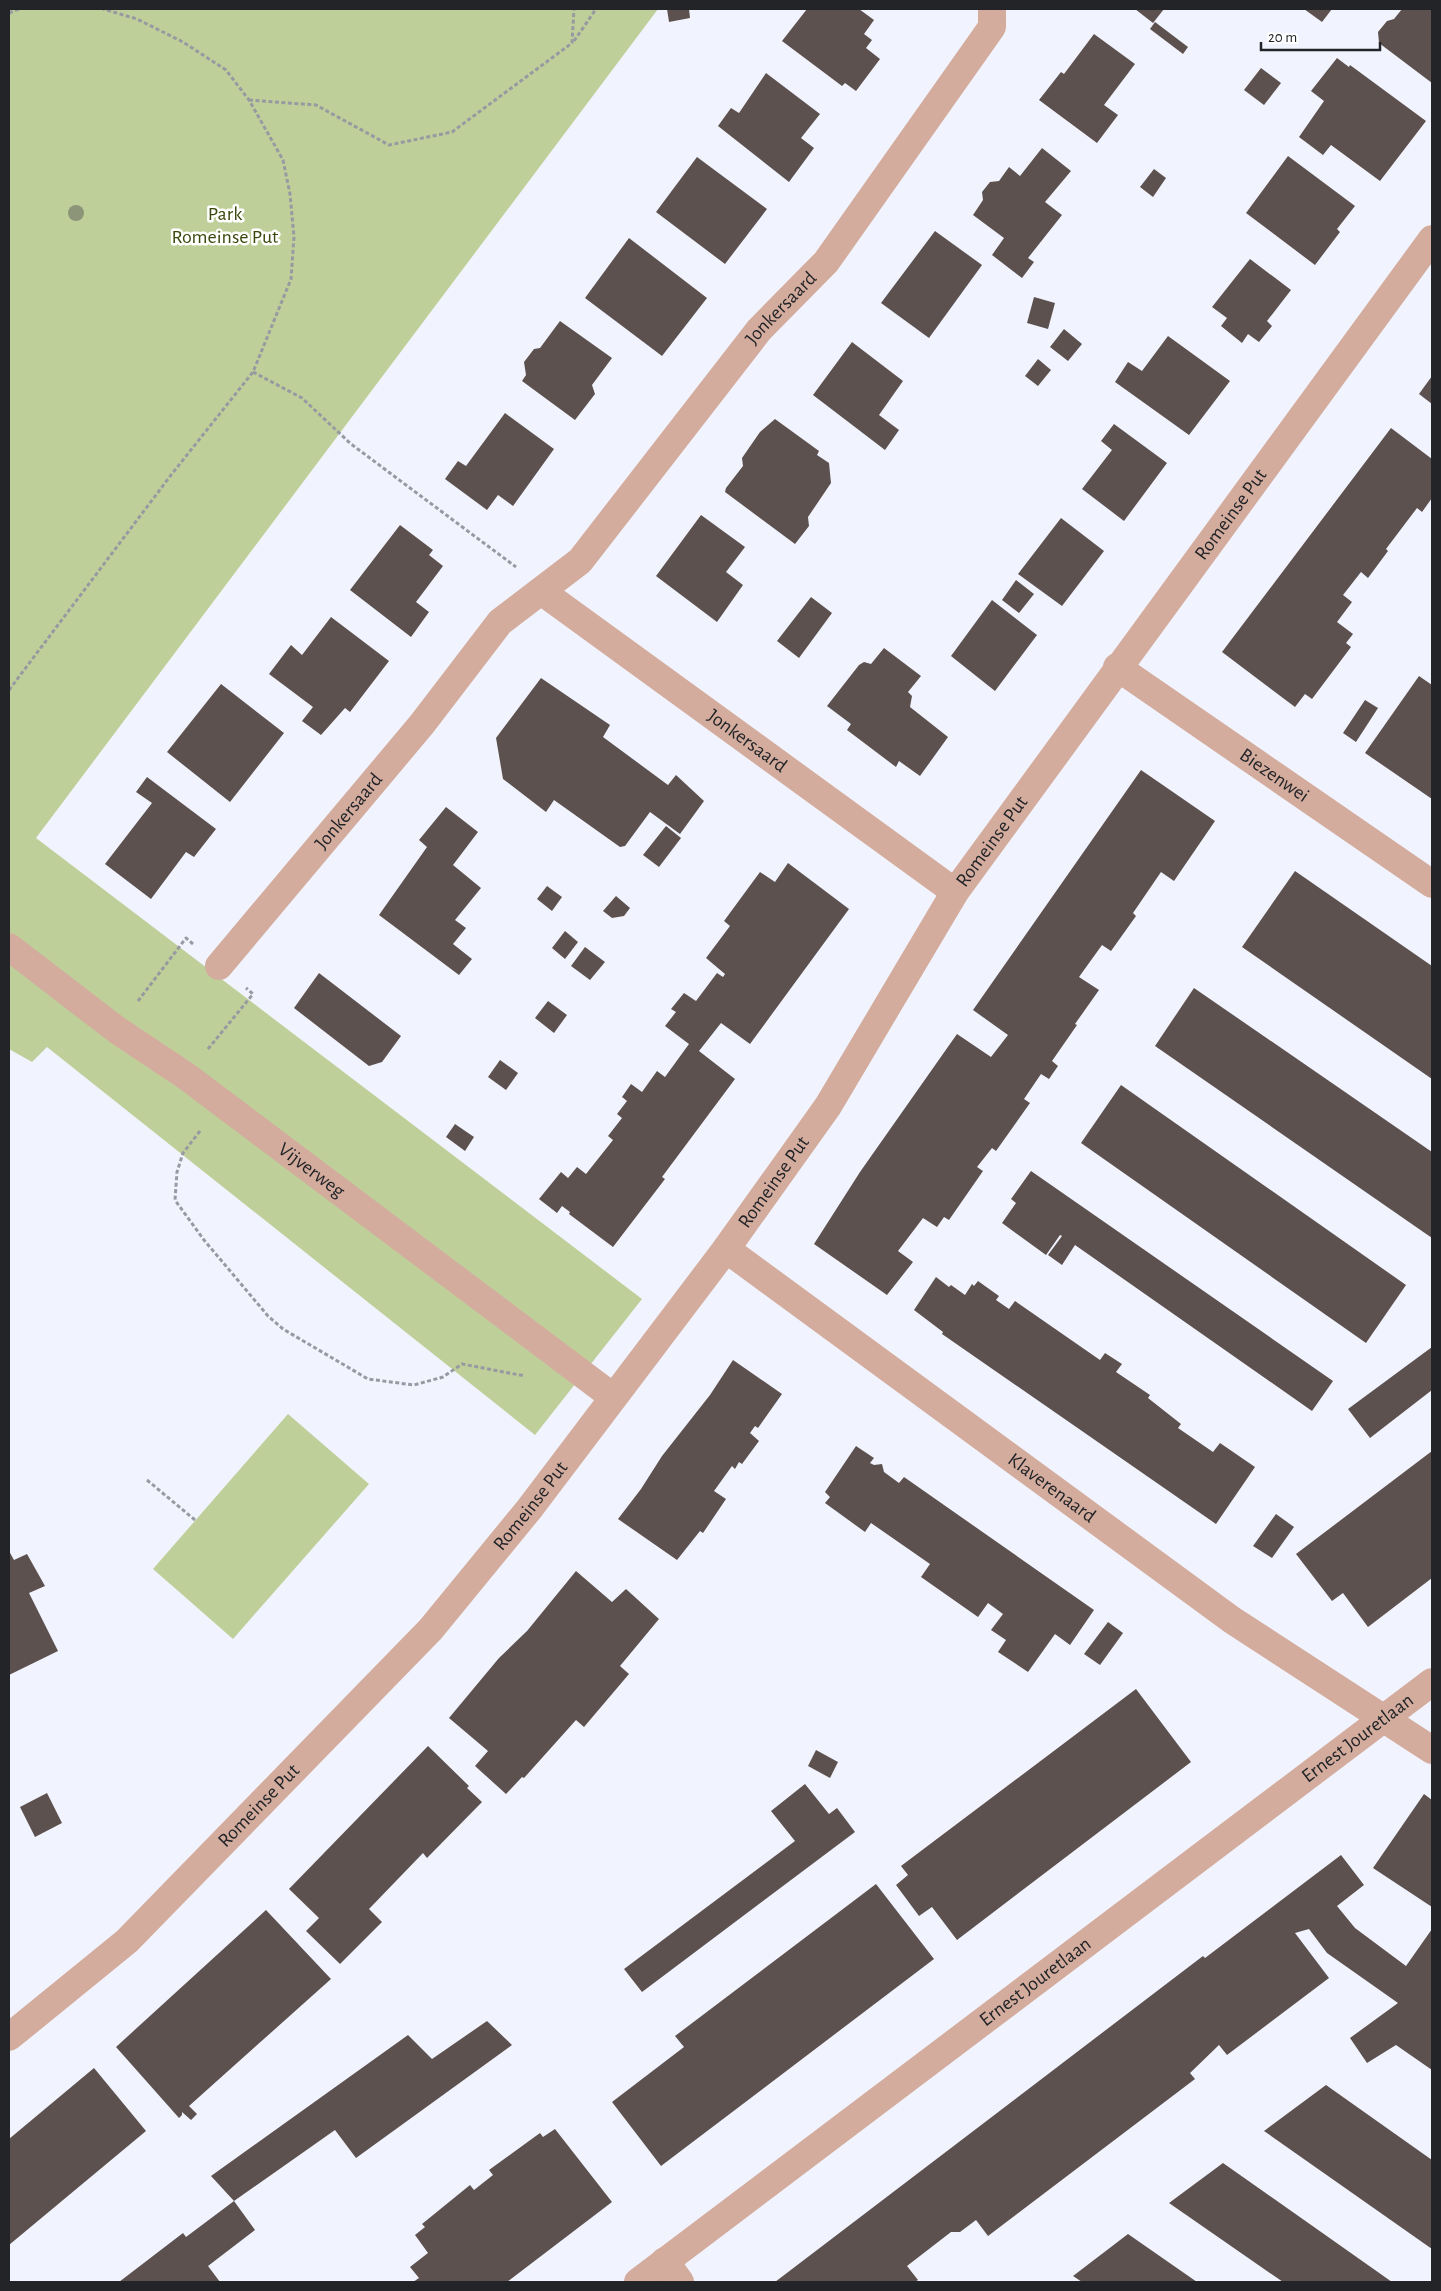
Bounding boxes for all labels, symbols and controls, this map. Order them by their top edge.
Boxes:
scale bar [1261,20,1380,52]
text: 20 m [1268,30,1297,45]
park label: Park Romeinse Put [172,204,279,247]
street label: Jonkersaard [742,268,820,348]
street label: Romeinse Put [1191,465,1271,564]
street label: Jonkersaard [704,706,791,776]
street label: Biezenwei [1236,745,1313,806]
street label: Jonkersaard [311,769,386,853]
street label: Romeinse Put [952,792,1032,891]
street label: Romeinse Put [734,1132,813,1232]
street label: Vijverweg [274,1139,349,1202]
street label: Klaverenaard [1004,1449,1099,1527]
street label: Romeinse Put [490,1457,572,1554]
street label: Ernest Jouretlaan [1298,1690,1417,1787]
street label: Romeinse Put [214,1760,304,1851]
street label: Ernest Jouretlaan [976,1933,1095,2030]

